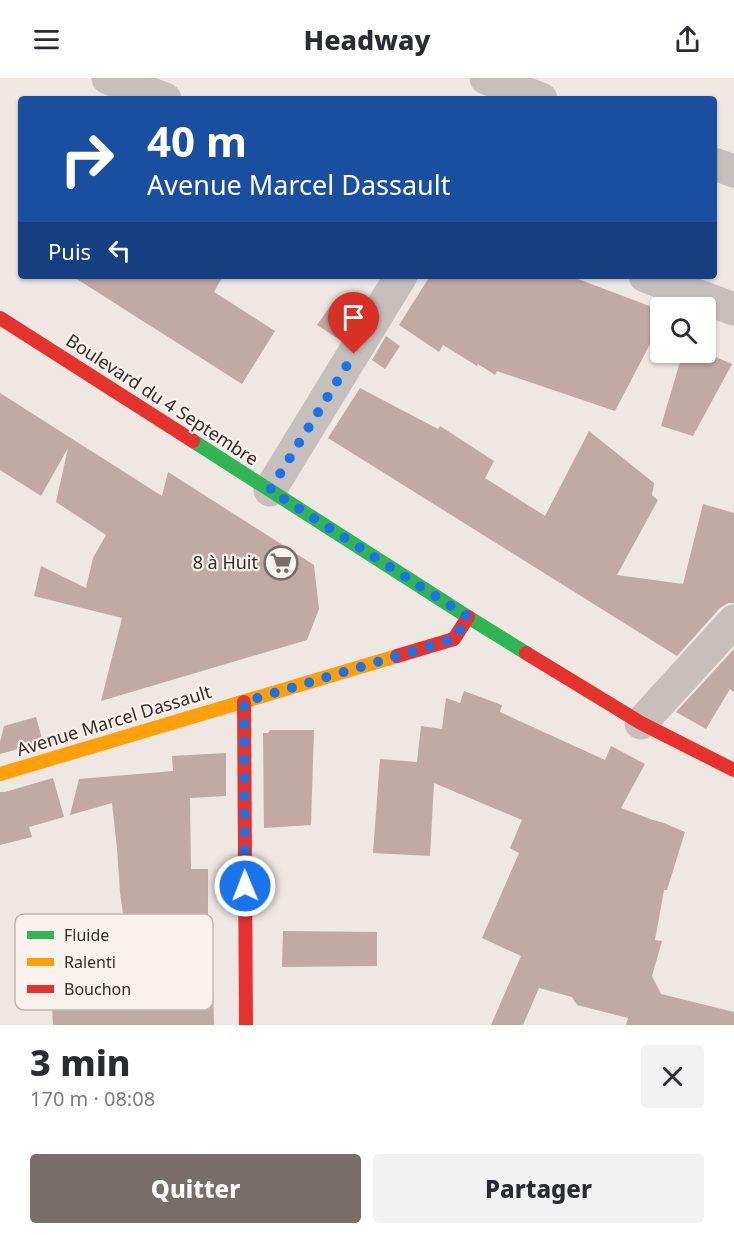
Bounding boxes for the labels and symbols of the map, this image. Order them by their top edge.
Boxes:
pin [328,292,379,354]
street label: Boulevard du 4 Septembre [62,328,263,470]
supermarket icon: 8 à Huit [263,545,299,581]
place label: 8 à Huit [193,550,259,574]
street label: Avenue Marcel Dassault [13,679,214,761]
position arrow [213,854,277,918]
legend [15,914,213,1010]
text: Fluide [64,924,109,946]
text: Ralenti [64,951,116,973]
text: Bouchon [64,978,131,1000]

